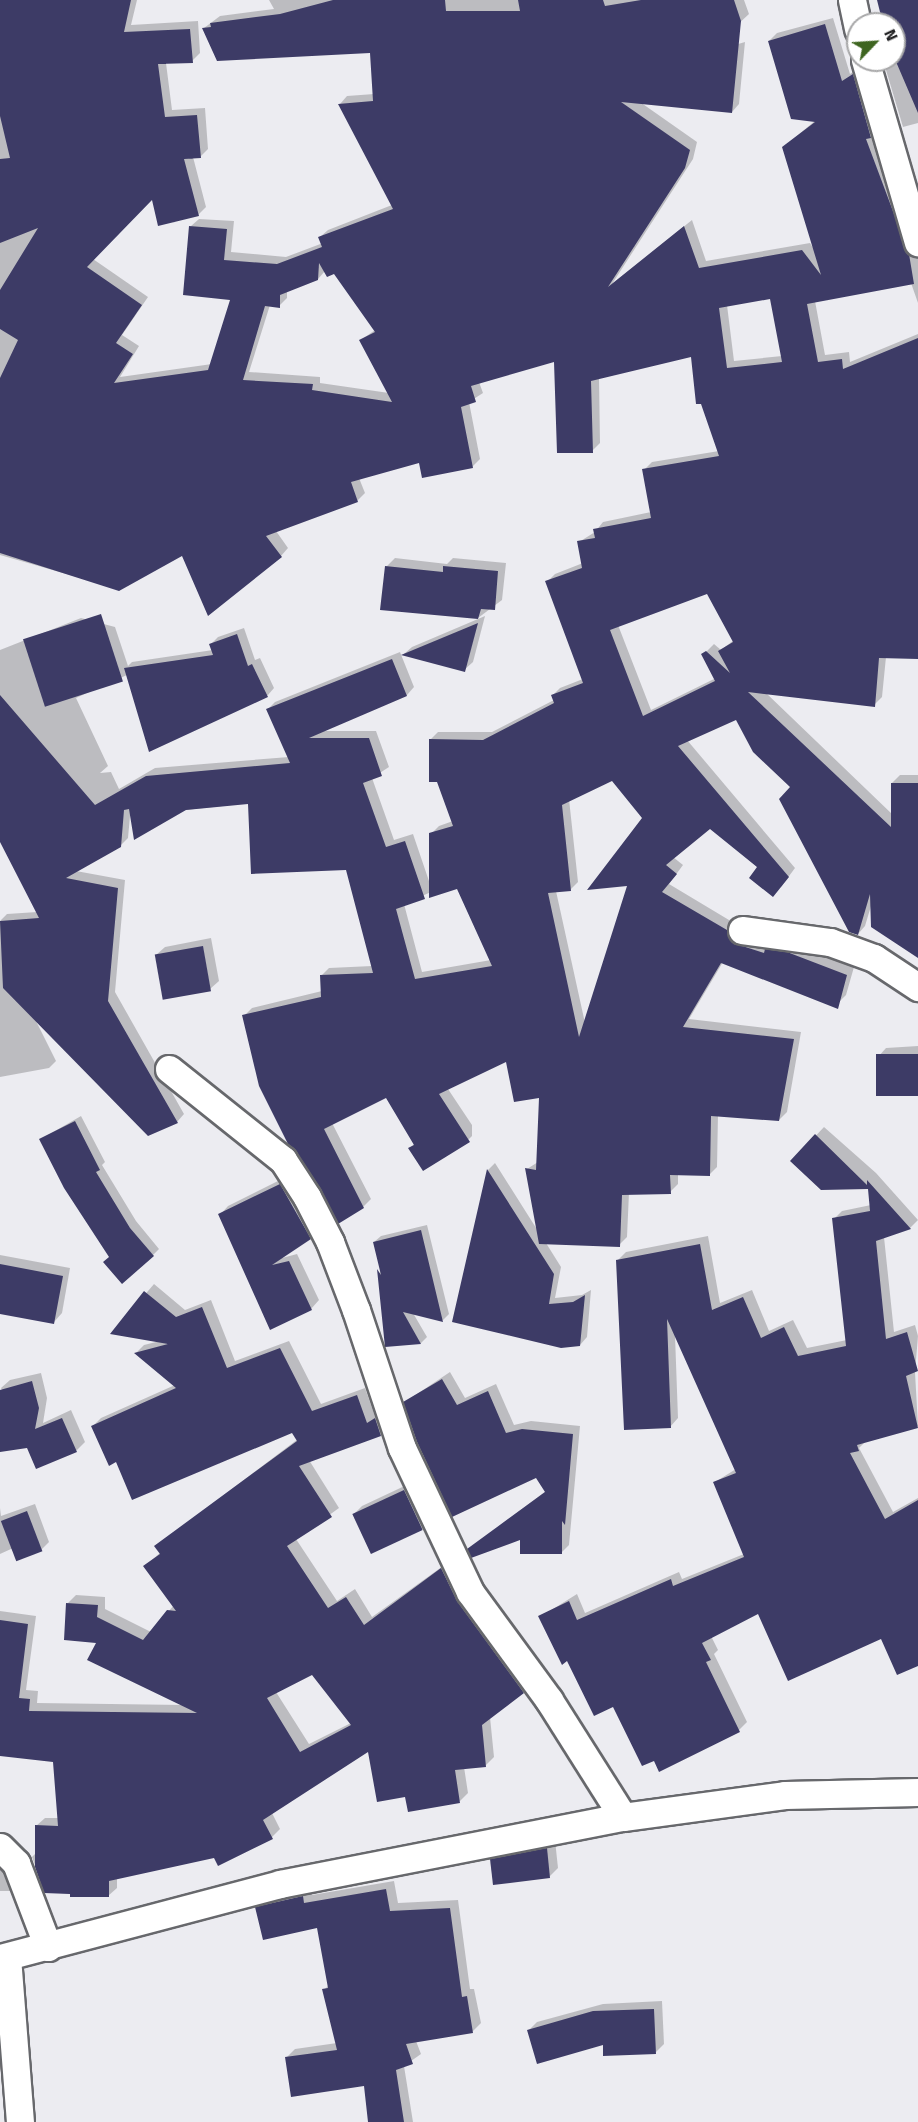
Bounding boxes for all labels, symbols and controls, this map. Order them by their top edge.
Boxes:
north arrow [846,12,906,72]
text: N [880,26,902,44]

